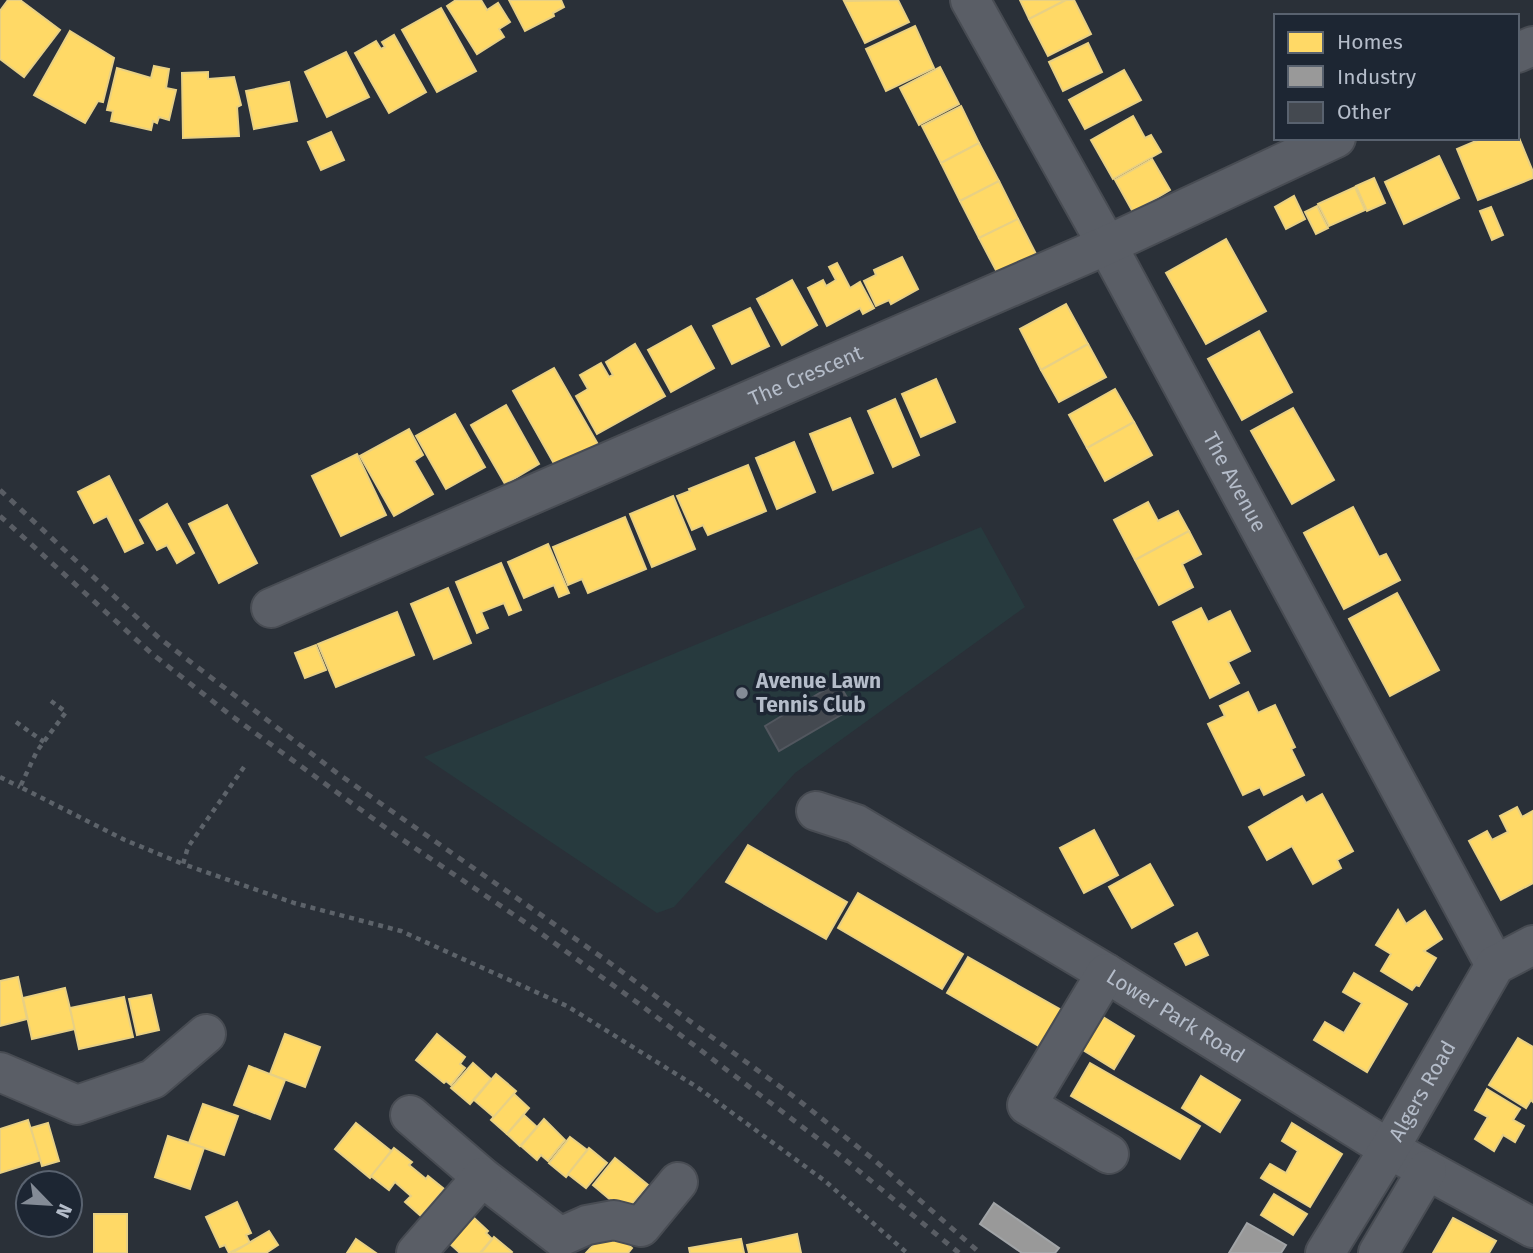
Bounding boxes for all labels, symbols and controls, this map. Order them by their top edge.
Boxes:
legend [1274,14,1519,140]
text: Homes [1337,29,1403,55]
text: Industry [1337,64,1417,90]
text: Other [1337,99,1391,125]
street label: The Crescent [745,340,867,412]
street label: The Avenue [1197,428,1272,537]
place label: Avenue Lawn Tennis Club [755,668,881,718]
marker: Avenue Lawn Tennis Club [734,685,750,701]
street label: Lower Park Road [1102,964,1249,1069]
street label: Algers Road [1383,1036,1462,1146]
north arrow [14,1169,84,1239]
text: N [51,1200,77,1222]

